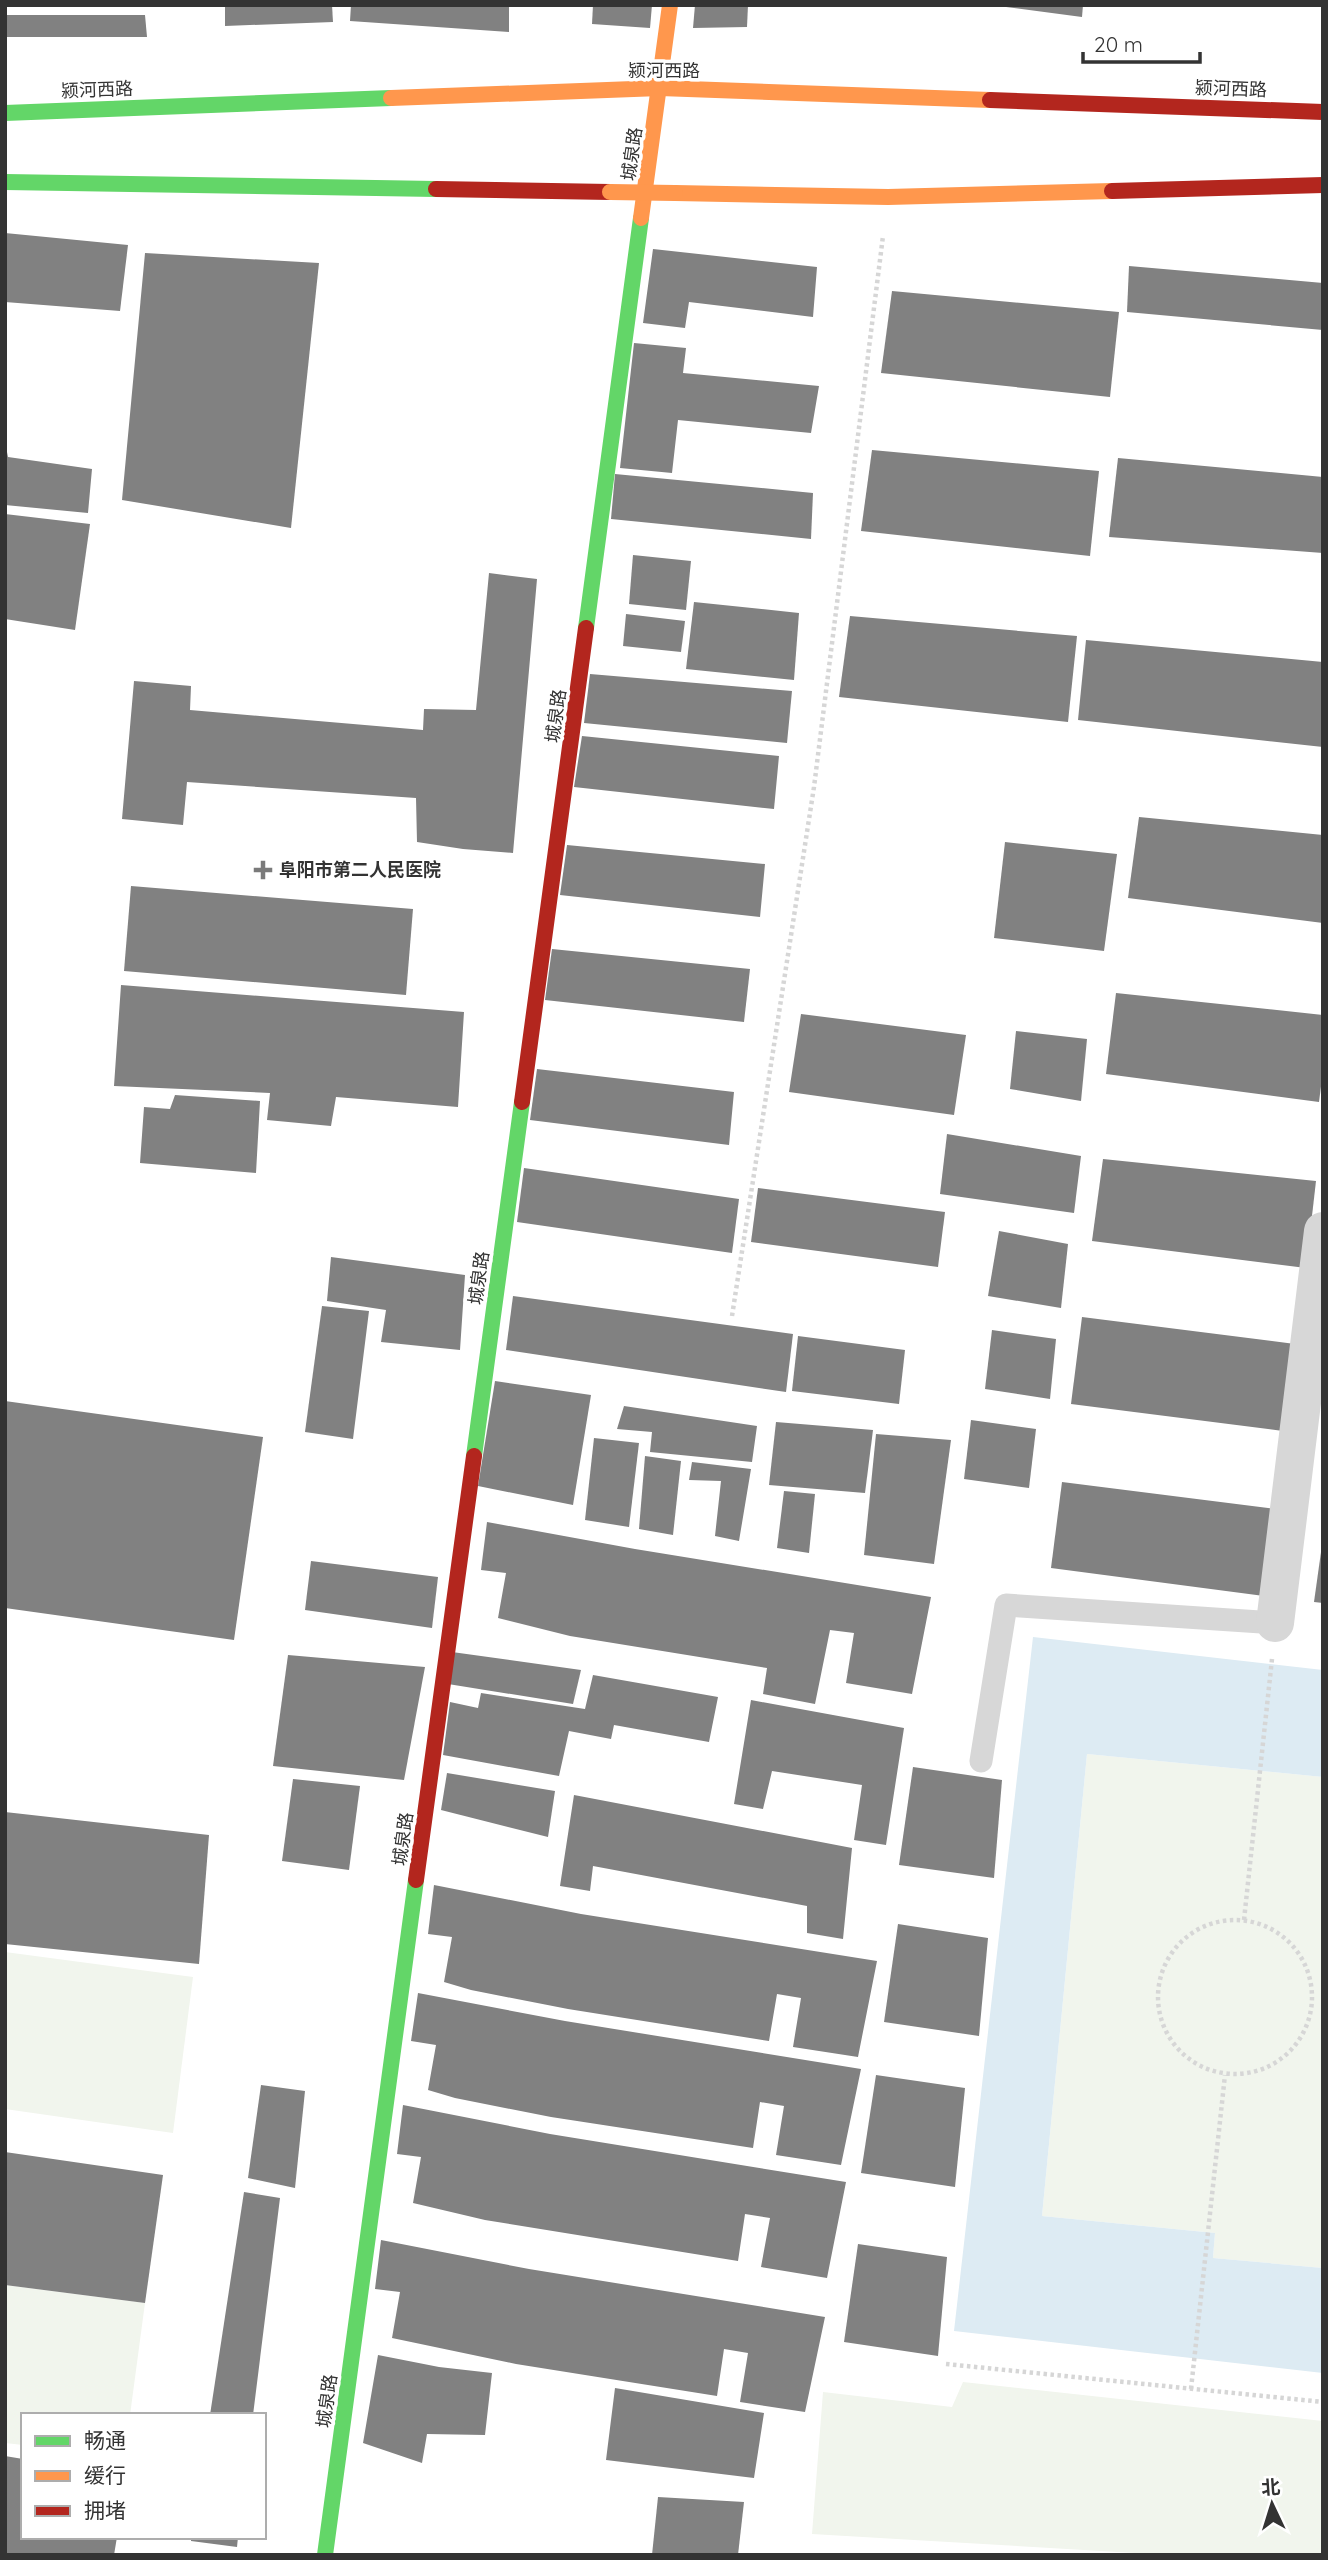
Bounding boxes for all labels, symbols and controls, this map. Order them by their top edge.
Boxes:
scale bar [1083,21,1200,65]
text: 20 m [1094,31,1143,57]
street label: 颍河西路 [628,59,700,82]
street label: 颍河西路 [1195,76,1267,101]
street label: 颍河西路 [61,77,133,102]
street label: 城泉路 [616,126,647,182]
street label: 城泉路 [540,688,571,744]
place label: 阜阳市第二人民医院 [279,858,441,881]
marker: 阜阳市第二人民医院 [253,860,273,880]
street label: 城泉路 [463,1250,494,1306]
street label: 城泉路 [387,1811,418,1867]
street label: 城泉路 [311,2373,342,2429]
legend [21,2413,266,2539]
text: 畅通 [84,2427,126,2453]
text: 缓行 [84,2462,126,2488]
north arrow [1237,2469,1307,2539]
text: 北 [1260,2474,1281,2500]
text: 拥堵 [84,2497,126,2523]

